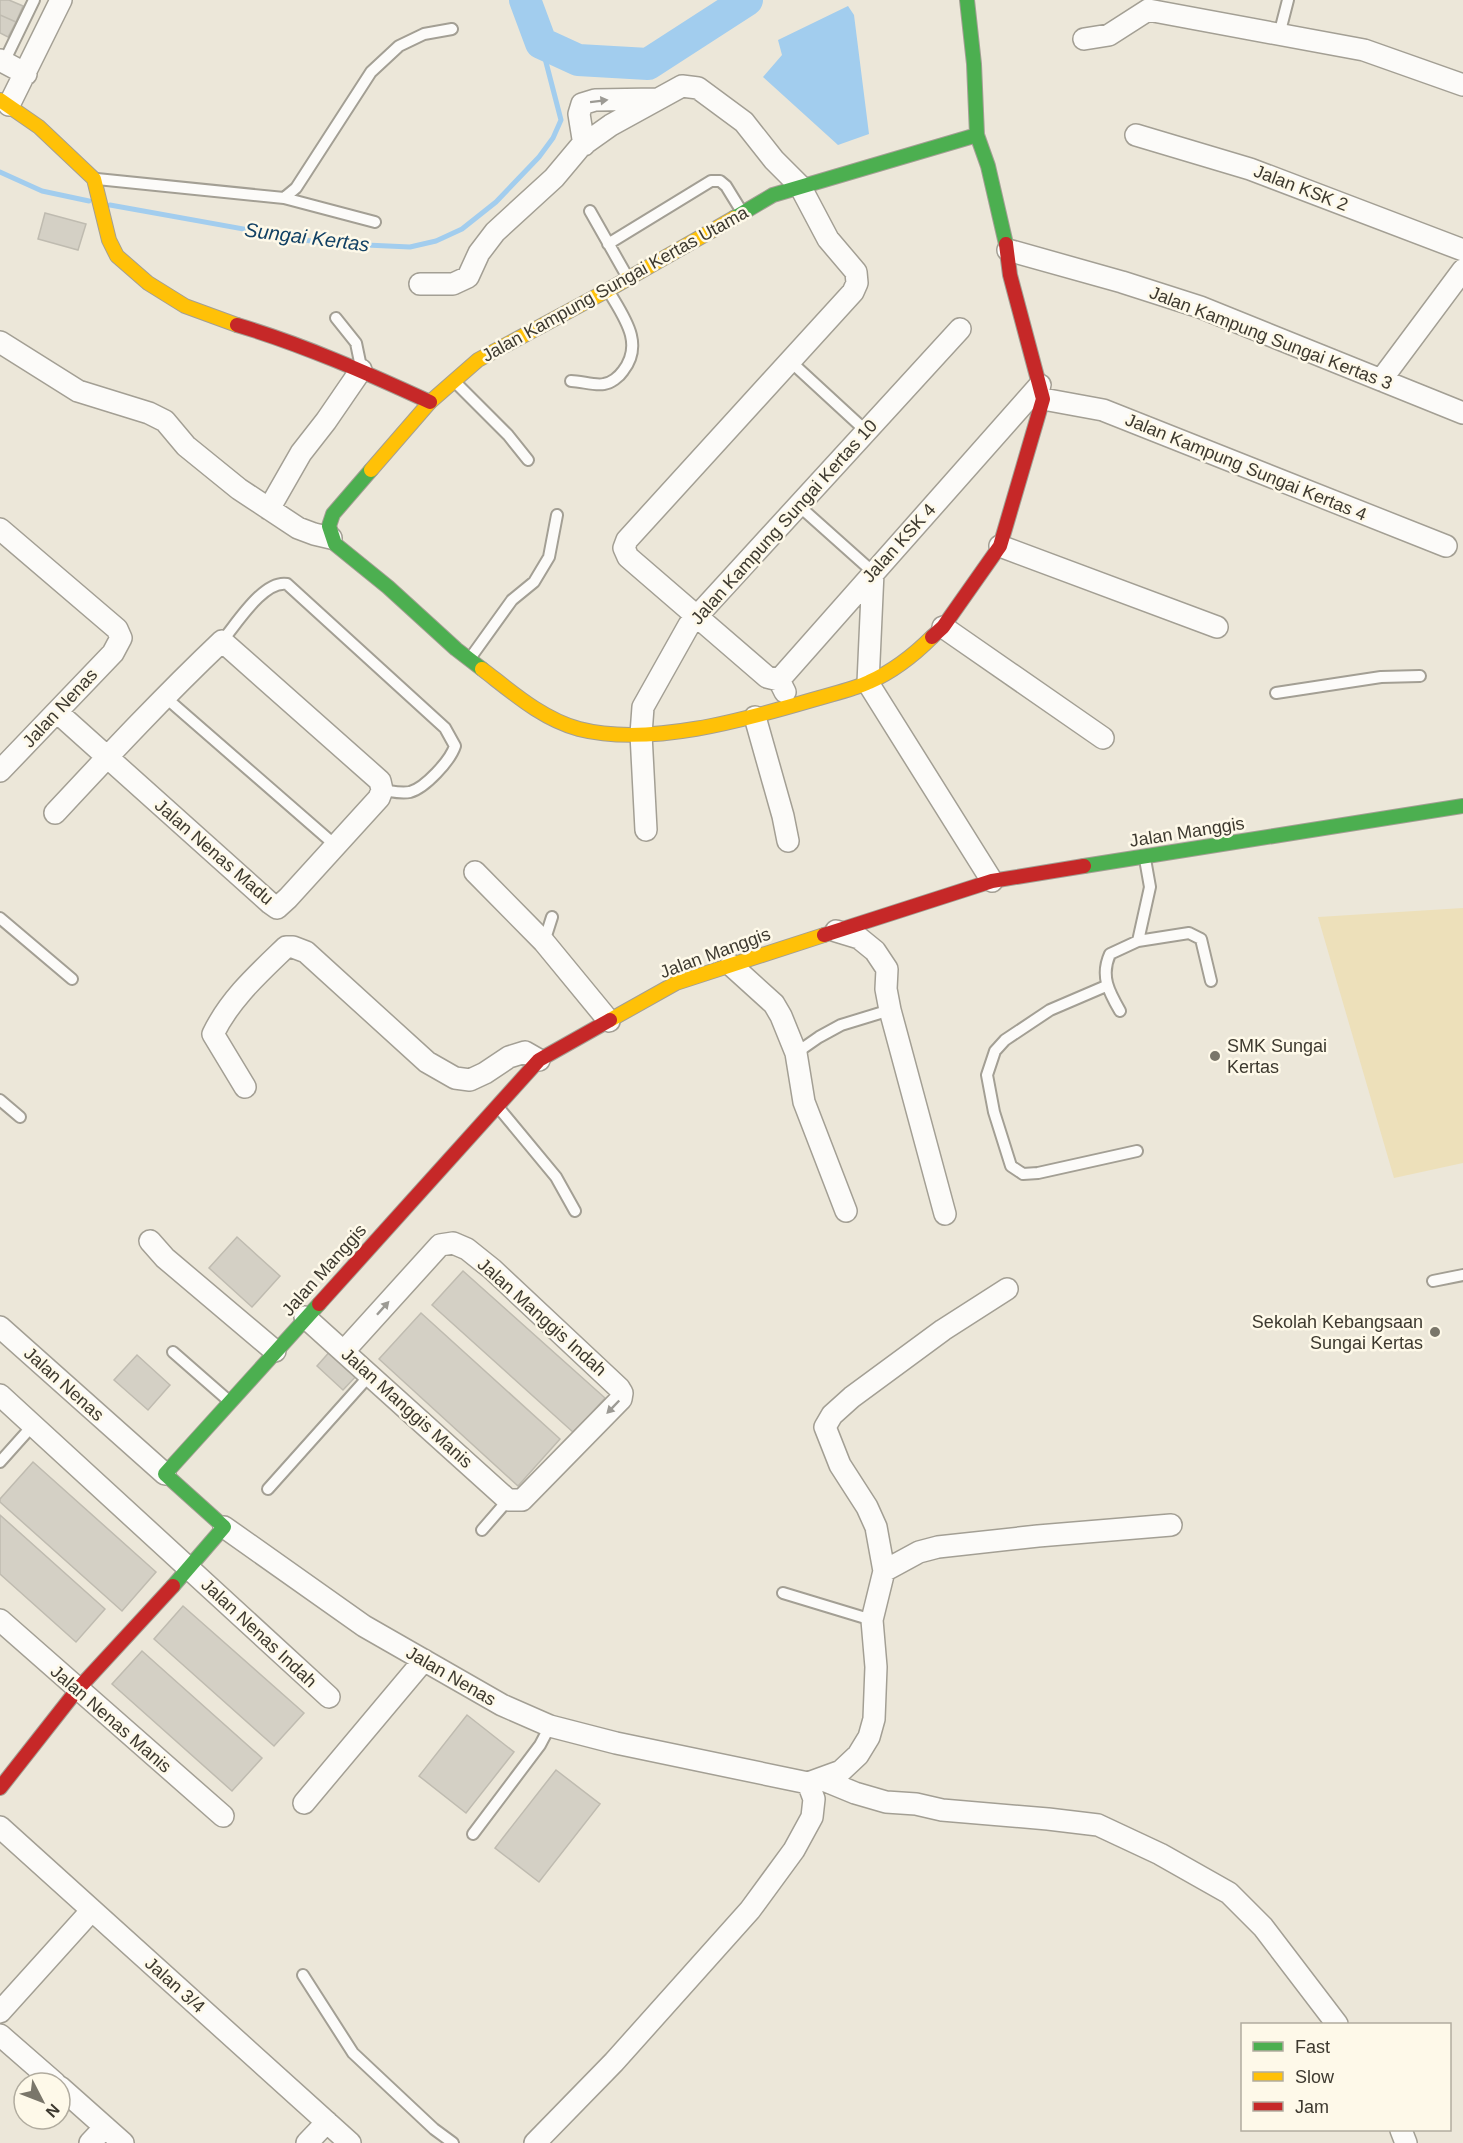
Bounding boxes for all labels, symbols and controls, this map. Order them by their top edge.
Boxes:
one-way arrow [590,96,609,106]
street label: Jalan KSK 2 [1251,161,1351,215]
street label: Jalan Kampung Sungai Kertas Utama [478,202,752,366]
water label: Sungai Kertas [243,218,371,256]
street label: Jalan Kampung Sungai Kertas 3 [1147,282,1395,394]
street label: Jalan Kampung Sungai Kertas 4 [1123,409,1369,525]
street label: Jalan Kampung Sungai Kertas 10 [687,416,881,628]
street label: Jalan KSK 4 [858,499,940,587]
street label: Jalan Nenas [19,665,101,751]
street label: Jalan Nenas Madu [151,795,277,909]
street label: Jalan Manggis [1128,813,1246,851]
street label: Jalan Manggis [657,924,773,982]
place label: SMK Sungai Kertas [1227,1036,1327,1077]
marker: SMK Sungai Kertas [1208,1049,1222,1063]
street label: Jalan Manggis [278,1220,370,1320]
street label: Jalan Manggis Indah [474,1254,610,1380]
one-way arrow [376,1301,389,1316]
place label: Sekolah Kebangsaan Sungai Kertas [1252,1312,1423,1353]
marker: Sekolah Kebangsaan Sungai Kertas [1428,1325,1442,1339]
street label: Jalan Nenas [20,1343,108,1425]
street label: Jalan Manggis Manis [337,1344,477,1472]
one-way arrow [606,1400,620,1414]
street label: Jalan Nenas Indah [197,1574,321,1692]
street label: Jalan Nenas [403,1642,499,1710]
street label: Jalan Nenas Manis [47,1661,175,1777]
street label: Jalan 3/4 [141,1953,209,2017]
legend [1241,2023,1451,2131]
text: Fast [1295,2037,1330,2057]
text: Slow [1295,2067,1335,2087]
north arrow [12,2071,72,2131]
text: Jam [1295,2097,1329,2117]
text: N [43,2101,63,2121]

